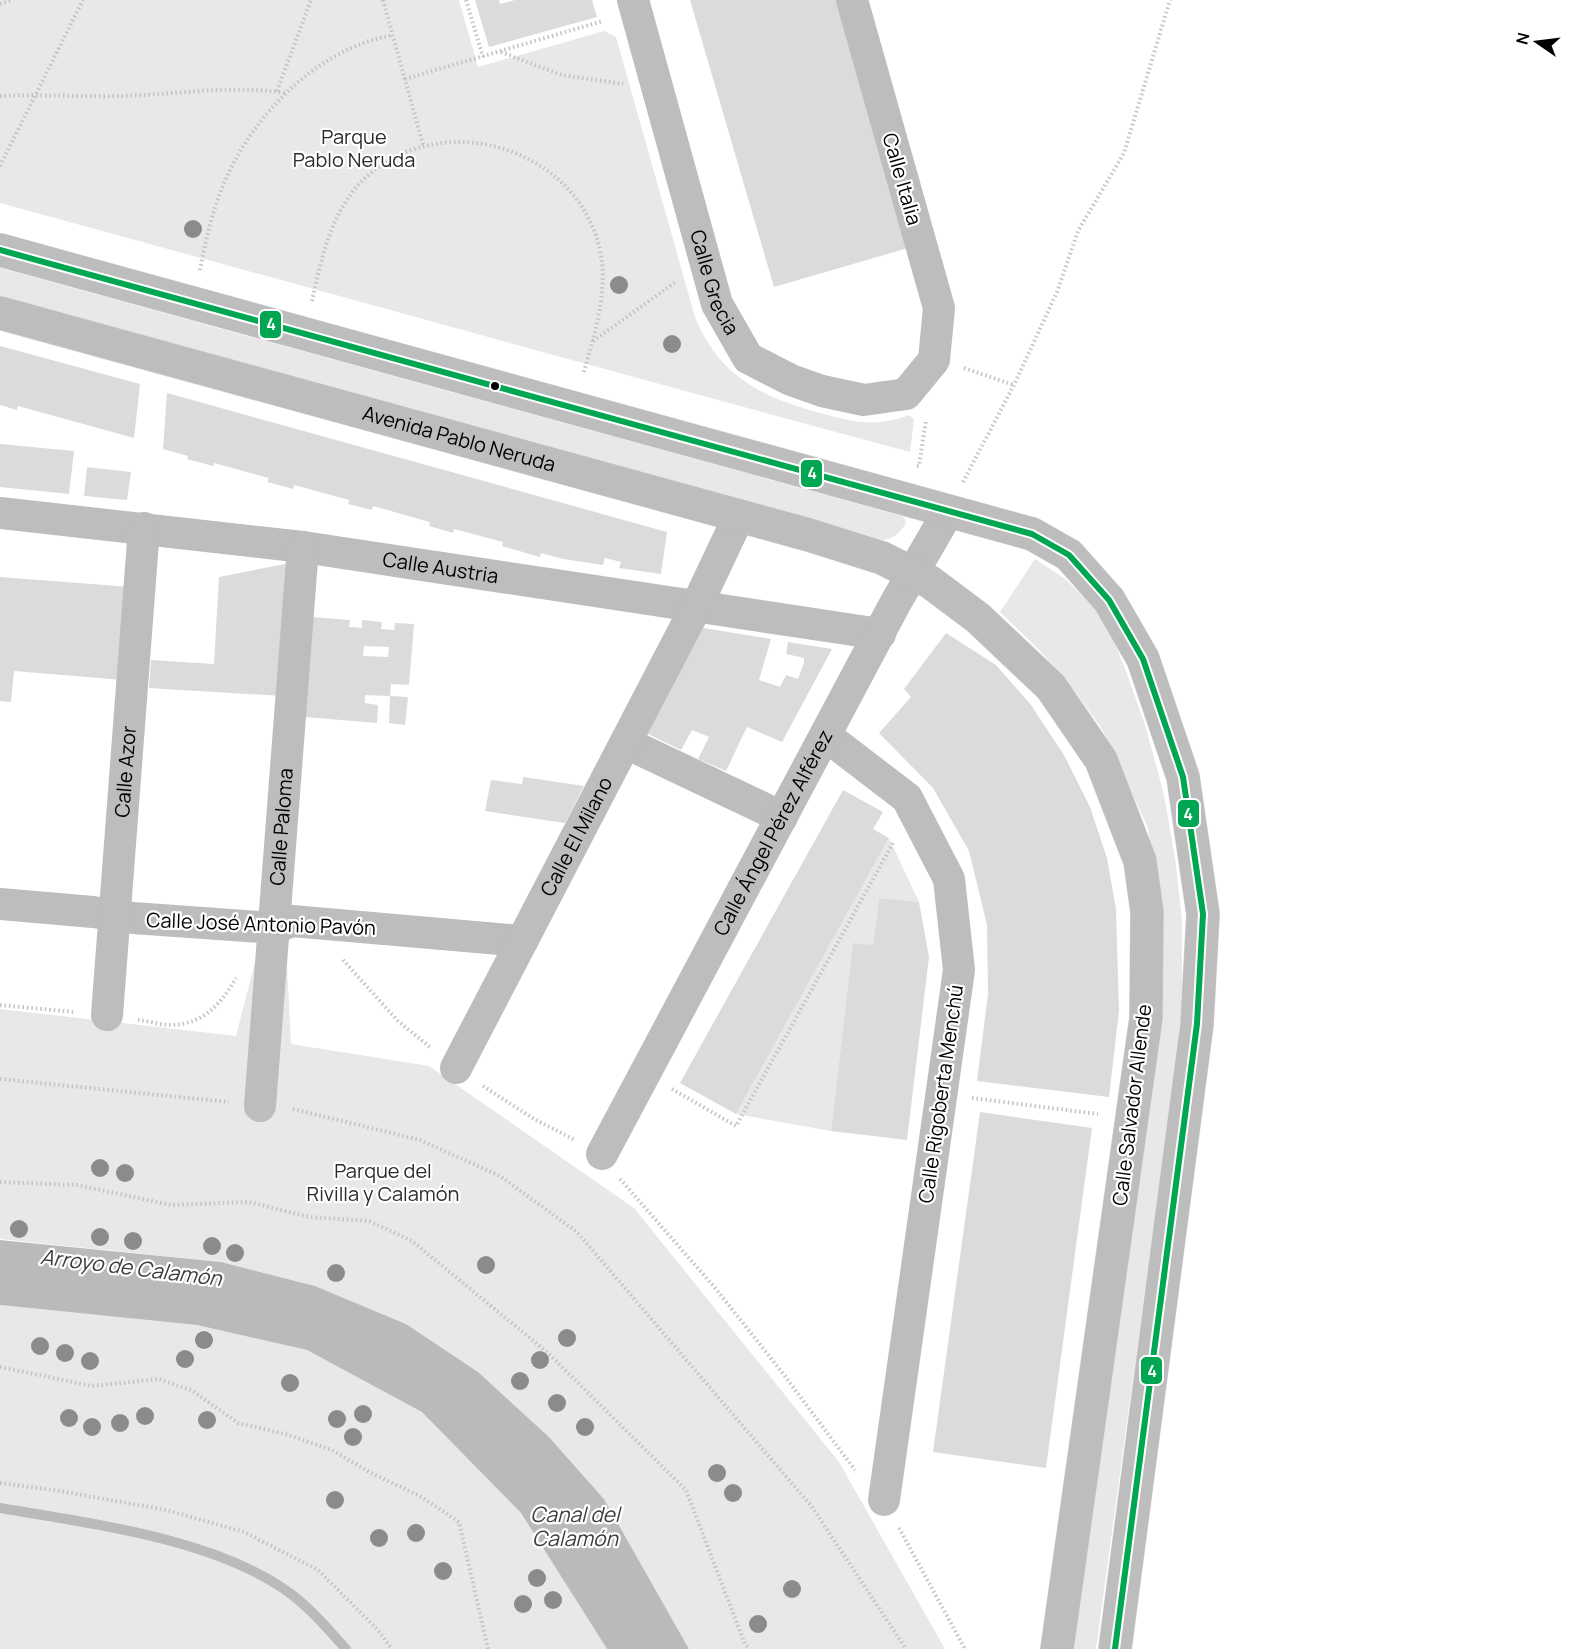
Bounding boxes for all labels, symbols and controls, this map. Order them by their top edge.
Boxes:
north arrow [1507,12,1567,72]
text: N [1510,30,1535,47]
park label: Parque Pablo Neruda [293,123,415,173]
street label: Calle Italia [876,130,929,228]
street label: Calle Grecia [684,227,746,340]
line badge: 4 [259,310,282,339]
text: 4 [266,313,276,335]
unlabelled marker [489,380,501,392]
street label: Avenida Pablo Neruda [360,399,559,478]
line badge: 4 [800,459,823,488]
text: 4 [807,462,817,484]
street label: Calle Austria [381,545,500,589]
street label: Calle Azor [108,725,142,819]
street label: Calle Ángel Pérez Alférez [707,725,839,940]
street label: Calle Paloma [263,767,299,887]
street label: Calle El Milano [534,772,618,901]
line badge: 4 [1177,799,1200,828]
text: 4 [1183,803,1193,825]
street label: Calle José Antonio Pavón [146,906,376,941]
street label: Calle Rigoberta Menchú [912,983,969,1205]
street label: Calle Salvador Allende [1106,1003,1157,1207]
park label: Parque del Rivilla y Calamón [307,1157,459,1207]
water label: Arroyo de Calamón [39,1242,225,1292]
line badge: 4 [1140,1356,1163,1385]
text: 4 [1147,1360,1157,1382]
water label: Canal del Calamón [530,1500,623,1552]

